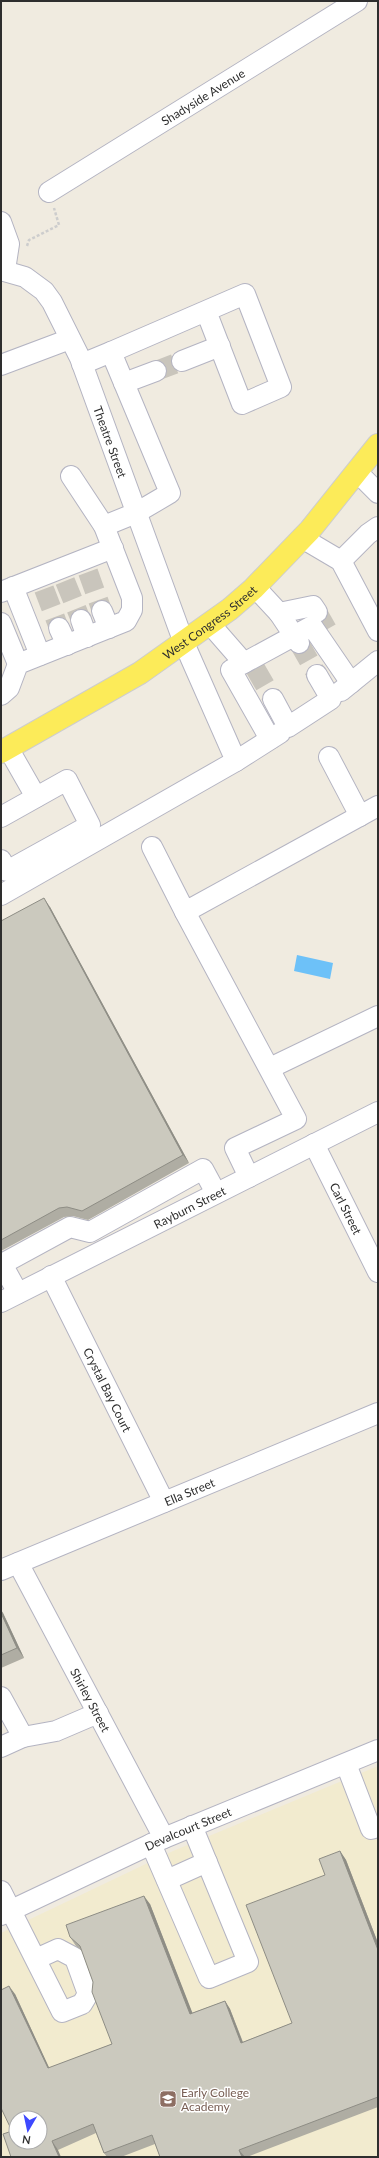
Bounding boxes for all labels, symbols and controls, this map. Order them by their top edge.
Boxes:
street label: Shadyside Avenue [158,65,247,128]
street label: Theatre Street [91,404,131,480]
street label: West Congress Street [159,582,260,662]
street label: Carl Street [327,1180,366,1237]
street label: Rayburn Street [151,1182,229,1231]
street label: Crystal Bay Court [80,1345,135,1435]
street label: Ella Street [162,1474,217,1509]
street label: Shirley Street [68,1665,114,1735]
street label: Devalcourt Street [142,1803,234,1854]
place label: Early College Academy [181,2085,249,2114]
school or university icon: Early College Academy [158,2089,178,2109]
north arrow [8,2110,48,2150]
text: N [21,2133,32,2147]

